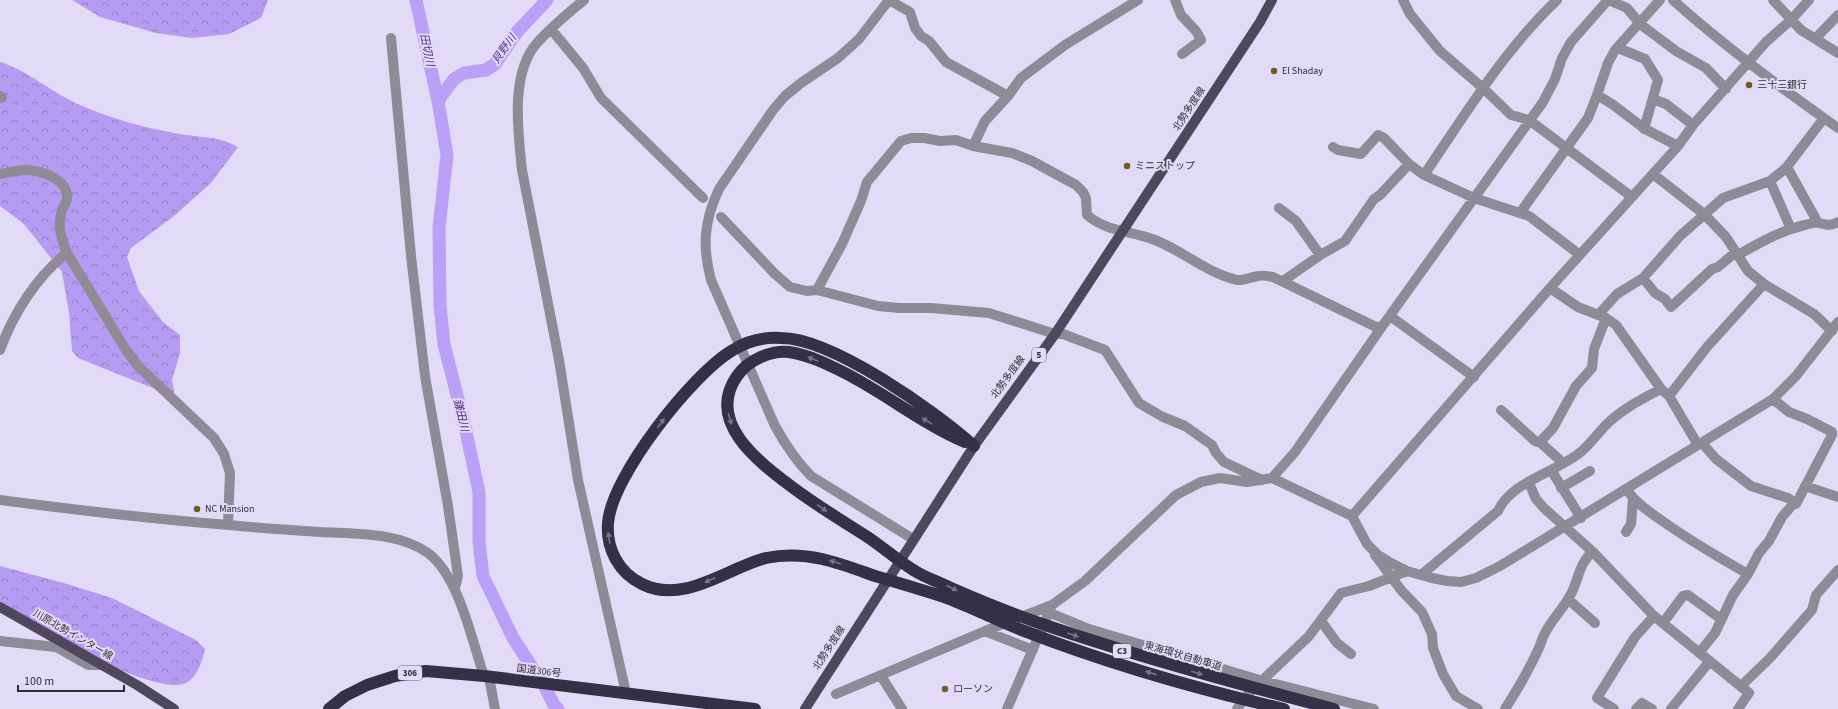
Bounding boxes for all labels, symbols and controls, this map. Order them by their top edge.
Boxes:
water label: 貝野川 [488,30,520,67]
water label: 田切川 [416,32,438,69]
place label: El Shaday [1282,64,1323,78]
marker: El Shaday [1269,66,1279,76]
place label: 三十三銀行 [1757,78,1807,92]
marker: 三十三銀行 [1744,80,1754,90]
street label: 北勢多度線 [1170,84,1208,134]
place label: ミニストップ [1135,159,1195,173]
marker: ミニストップ [1122,161,1132,171]
road number: 5 [1032,348,1046,362]
street label: 北勢多度線 [988,353,1028,401]
one-way arrow [807,355,819,361]
water label: 鎌田川 [450,397,473,434]
one-way arrow [727,413,733,425]
one-way arrow [657,418,665,428]
one-way arrow [921,418,933,425]
place label: NC Mansion [205,502,255,516]
marker: NC Mansion [192,504,202,514]
one-way arrow [816,504,827,512]
one-way arrow [606,532,612,545]
one-way arrow [829,559,841,565]
one-way arrow [705,577,716,583]
one-way arrow [946,585,957,591]
street label: 川原北勢インター線 [31,606,115,664]
street label: 北勢多度線 [810,623,848,673]
one-way arrow [1067,632,1079,638]
street label: 東海環状自動車道 [1143,638,1223,674]
road number: C3 [1113,644,1131,658]
street label: 国道306号 [516,661,562,681]
road number: 306 [398,666,422,680]
scale bar [18,667,124,693]
one-way arrow [1145,670,1157,676]
one-way arrow [1191,670,1203,676]
text: 100 m [24,673,54,690]
place label: ローソン [953,682,993,696]
marker: ローソン [940,684,950,694]

